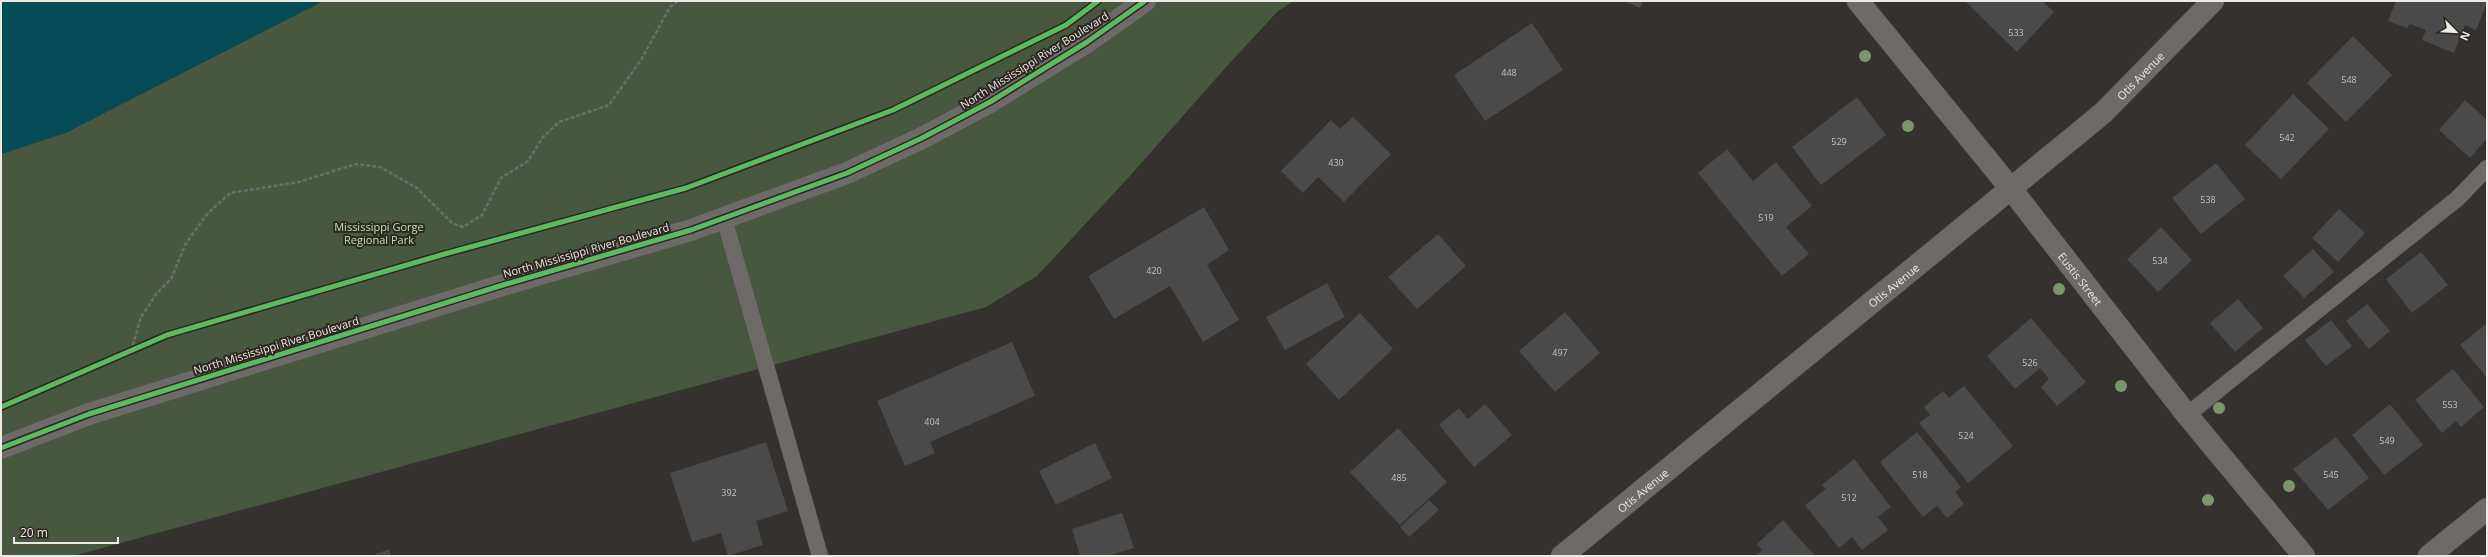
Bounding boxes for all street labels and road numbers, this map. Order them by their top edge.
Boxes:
street label: North Mississippi River Boulevard [957,8,1111,112]
street label: Otis Avenue [2113,48,2167,103]
street label: North Mississippi River Boulevard [501,219,671,281]
street label: Eustis Street [2055,249,2106,308]
street label: Otis Avenue [1865,259,1922,310]
street label: North Mississippi River Boulevard [192,313,360,377]
street label: Otis Avenue [1614,465,1671,515]

